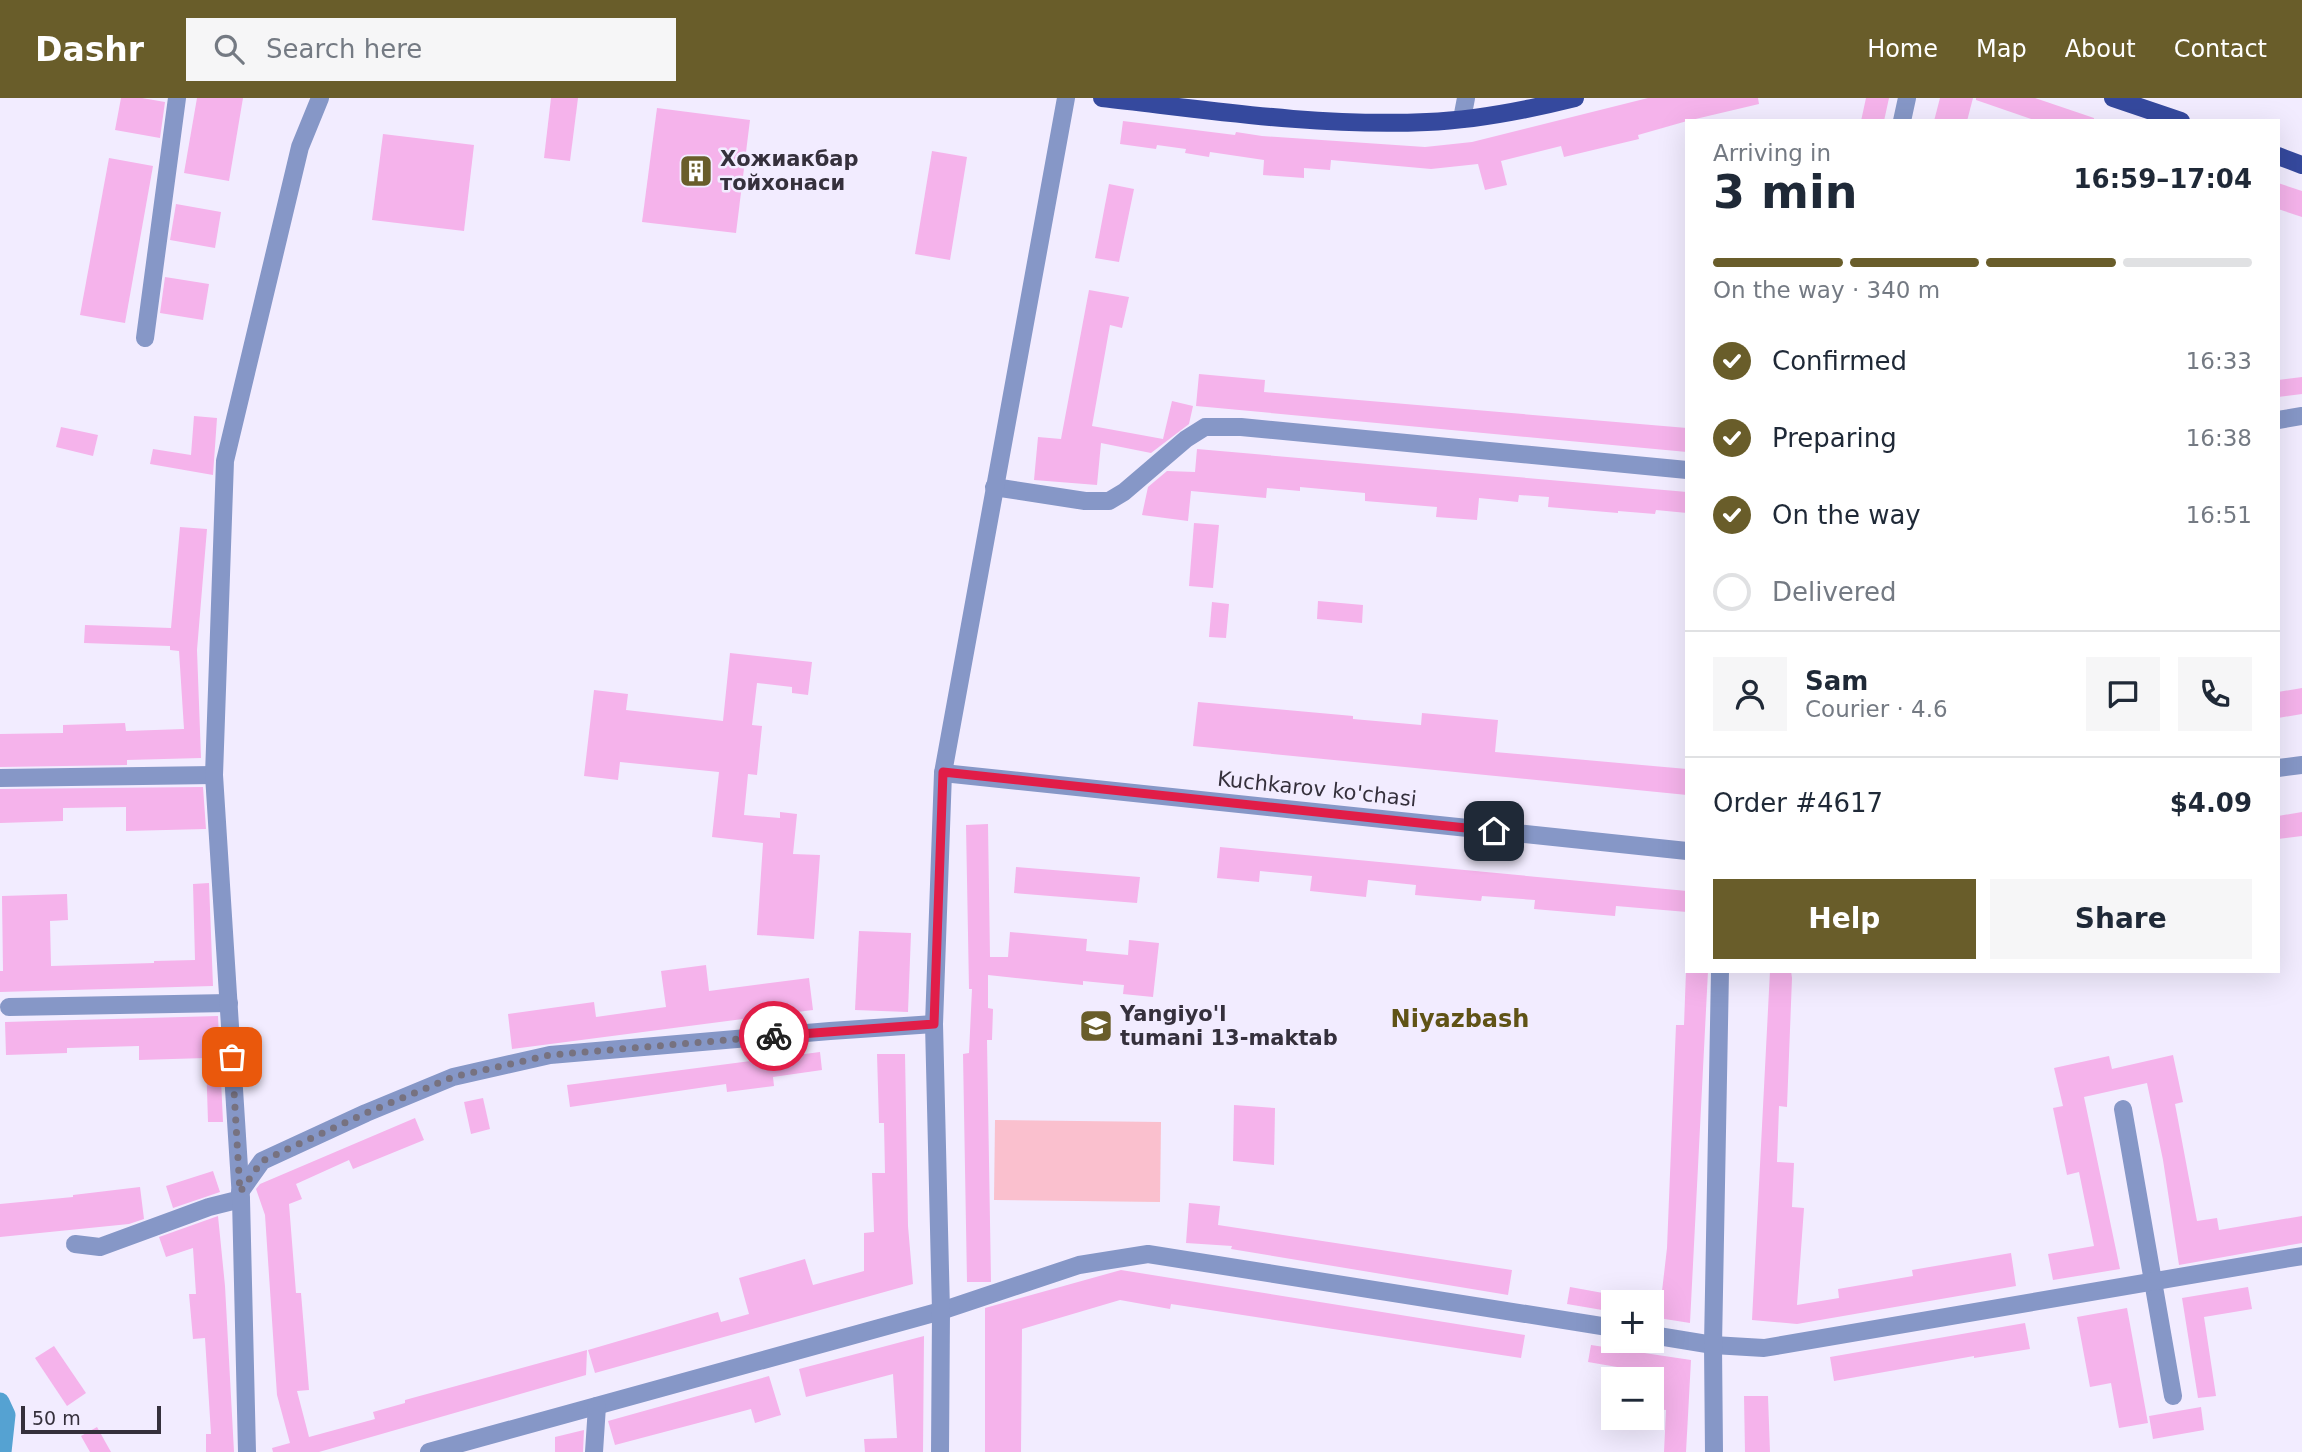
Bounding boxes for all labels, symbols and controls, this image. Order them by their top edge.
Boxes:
search box [186,18,676,81]
text: Dashr [35,30,144,69]
icon: search [210,30,248,68]
text: Search here [266,34,422,64]
text: Home [1867,35,1938,63]
text: Map [1976,35,2027,63]
text: About [2065,35,2136,63]
text: Contact [2174,35,2267,63]
text: Arriving in [1713,140,1831,166]
place label: Хожиакбар тойхонаси [720,147,859,195]
building icon: Хожиакбар тойхонаси [677,152,715,190]
text: 16:59–17:04 [2073,164,2252,194]
text: 3 min [1713,165,1857,219]
text: On the way · 340 m [1713,277,1940,303]
icon: check [1713,342,1751,380]
text: Confirmed [1772,346,1907,376]
text: 16:33 [2186,348,2252,374]
icon: check [1713,419,1751,457]
text: Preparing [1772,423,1897,453]
text: 16:38 [2186,425,2252,451]
icon: check [1713,496,1751,534]
text: On the way [1772,500,1921,530]
text: 16:51 [2186,502,2252,528]
text: Delivered [1772,577,1896,607]
button: person [1713,657,1787,731]
button: chat [2086,657,2160,731]
button: phone [2178,657,2252,731]
text: Sam [1805,666,1868,696]
text: Courier · 4.6 [1805,696,1948,722]
street label: Kuchkarov ko'chasi [1216,767,1418,811]
text: Order #4617 [1713,788,1883,818]
text: $4.09 [2170,788,2252,818]
pin [1464,801,1524,861]
icon: home [1475,812,1513,850]
button: Help [1713,879,1976,959]
button: Share [1990,879,2252,959]
courier [739,1001,809,1071]
place label: Yangiyo'l tumani 13-maktab [1119,1002,1338,1050]
district label: Niyazbash [1391,1005,1529,1033]
school or university icon: Yangiyo'l tumani 13-maktab [1077,1007,1115,1045]
icon: bike [755,1017,793,1055]
pin [202,1027,262,1087]
icon: bag [213,1038,251,1076]
map controls [1601,1290,1664,1430]
button: + [1601,1290,1664,1353]
button: − [1601,1367,1664,1430]
scale bar [21,1403,161,1435]
text: 50 m [32,1407,81,1429]

